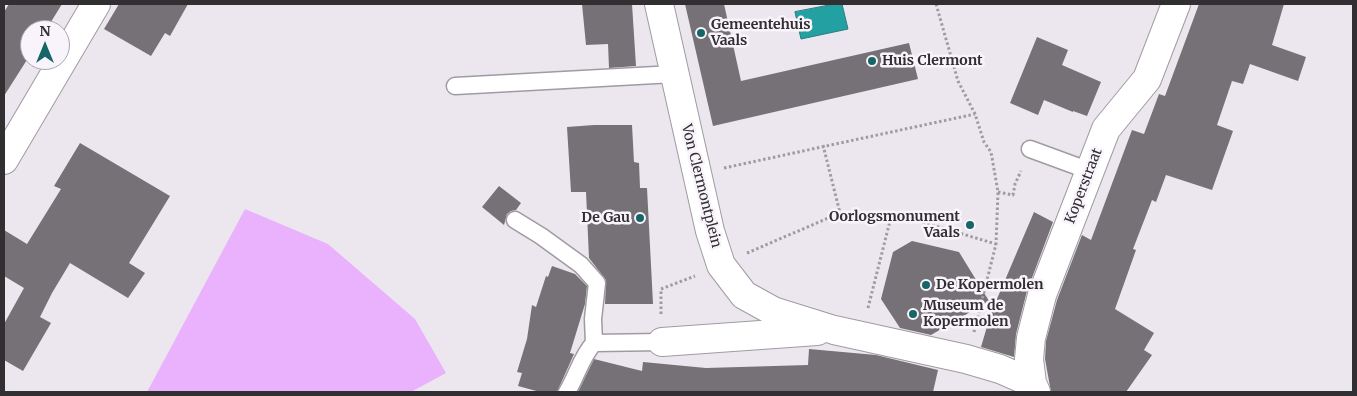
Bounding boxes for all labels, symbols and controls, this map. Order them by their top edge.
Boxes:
place label: Gemeentehuis Vaals [711,17,811,49]
north arrow [20,20,70,70]
text: N [39,22,51,40]
marker: Gemeentehuis Vaals [695,27,707,39]
place label: Huis Clermont [882,53,983,69]
marker: Huis Clermont [866,55,878,67]
street label: Von Clermontplein [677,122,725,250]
street label: Koperstraat [1062,146,1106,226]
place label: Oorlogsmonument Vaals [829,209,960,242]
place label: De Gau [581,210,630,226]
marker: De Gau [634,212,646,224]
marker: Oorlogsmonument Vaals [964,219,976,231]
place label: De Kopermolen [936,277,1043,293]
marker: De Kopermolen [920,279,932,291]
place label: Museum de Kopermolen [923,298,1009,331]
marker: Museum de Kopermolen [907,308,919,320]

